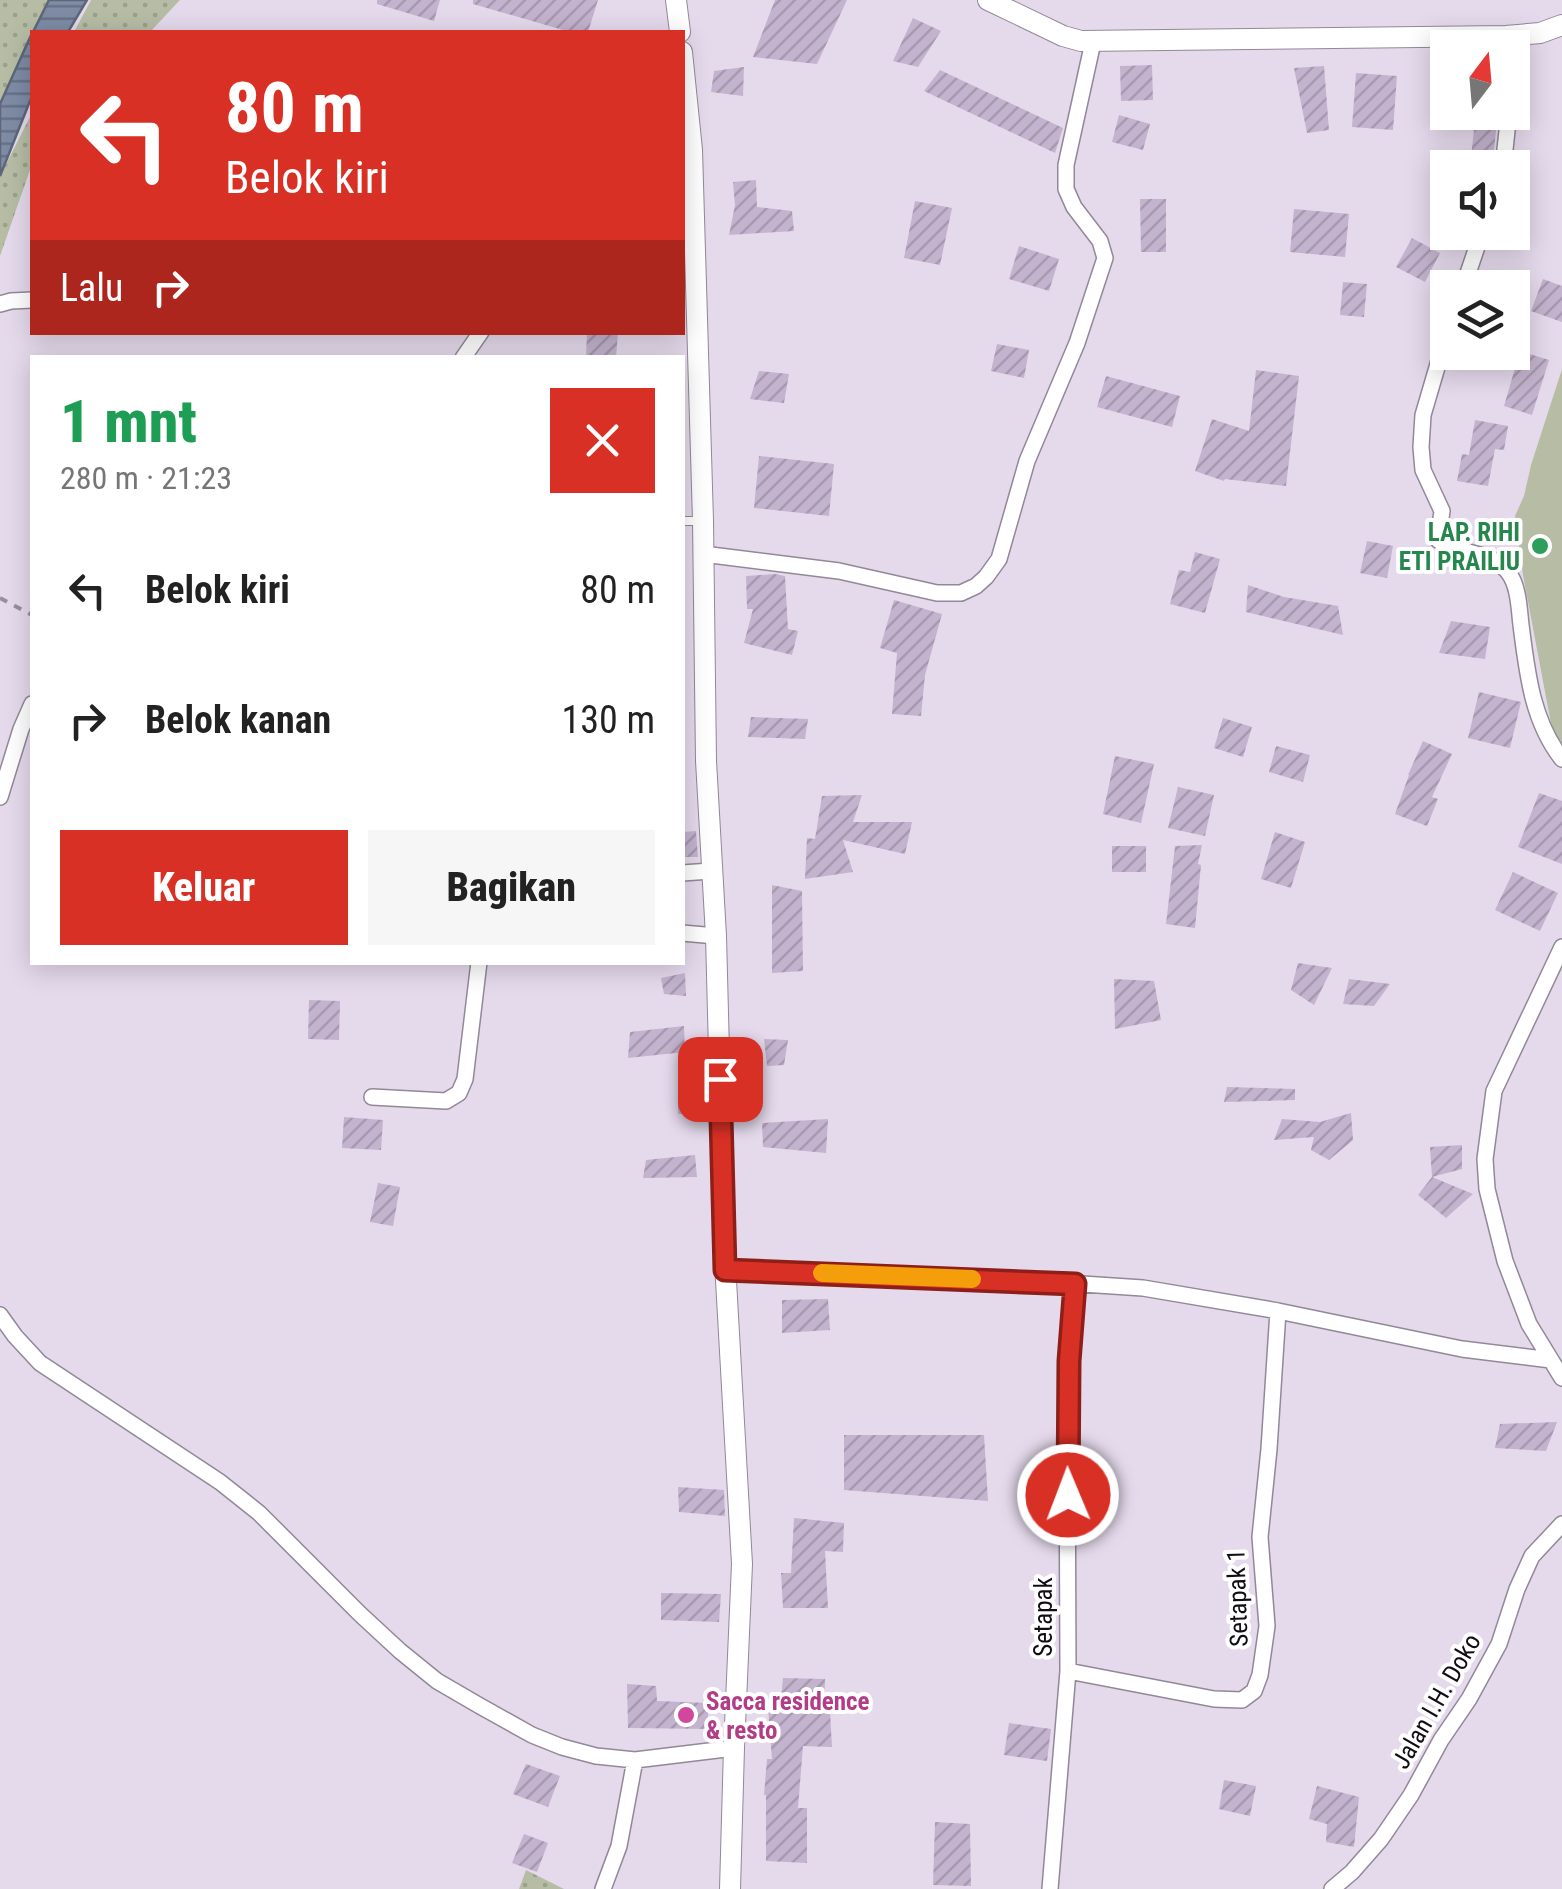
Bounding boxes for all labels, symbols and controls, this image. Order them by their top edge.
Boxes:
north arrow [1430,30,1530,130]
map controls [1430,30,1530,370]
text: 80 m [225,67,364,149]
icon: left [60,70,190,200]
button: sound [1430,150,1530,250]
text: Belok kiri [225,151,389,204]
icon: right [143,260,198,315]
text: Lalu [60,266,123,310]
button: layers [1430,270,1530,370]
text: 1 mnt [60,386,197,457]
button: close [550,388,655,493]
text: 280 m · 21:23 [60,459,232,497]
place label: LAP. RIHI ETI PRAILIU [1399,518,1520,576]
marker: LAP. RIHI ETI PRAILIU [1529,535,1551,557]
icon: left [60,563,115,618]
text: Belok kiri [145,568,290,612]
text: 80 m [580,568,655,612]
icon: right [60,693,115,748]
text: Belok kanan [145,698,331,742]
text: 130 m [561,698,655,742]
button: Keluar [60,830,348,945]
button: Bagikan [368,830,655,945]
pin [678,1037,763,1122]
icon: arrive [693,1052,748,1107]
position arrow [1016,1443,1120,1547]
street label: Setapak 1 [1221,1549,1254,1647]
street label: Setapak [1029,1576,1058,1657]
street label: Jalan I.H. Doko [1386,1629,1487,1774]
place label: Sacca residence & resto [706,1687,870,1745]
marker: Sacca residence & resto [675,1704,697,1726]

